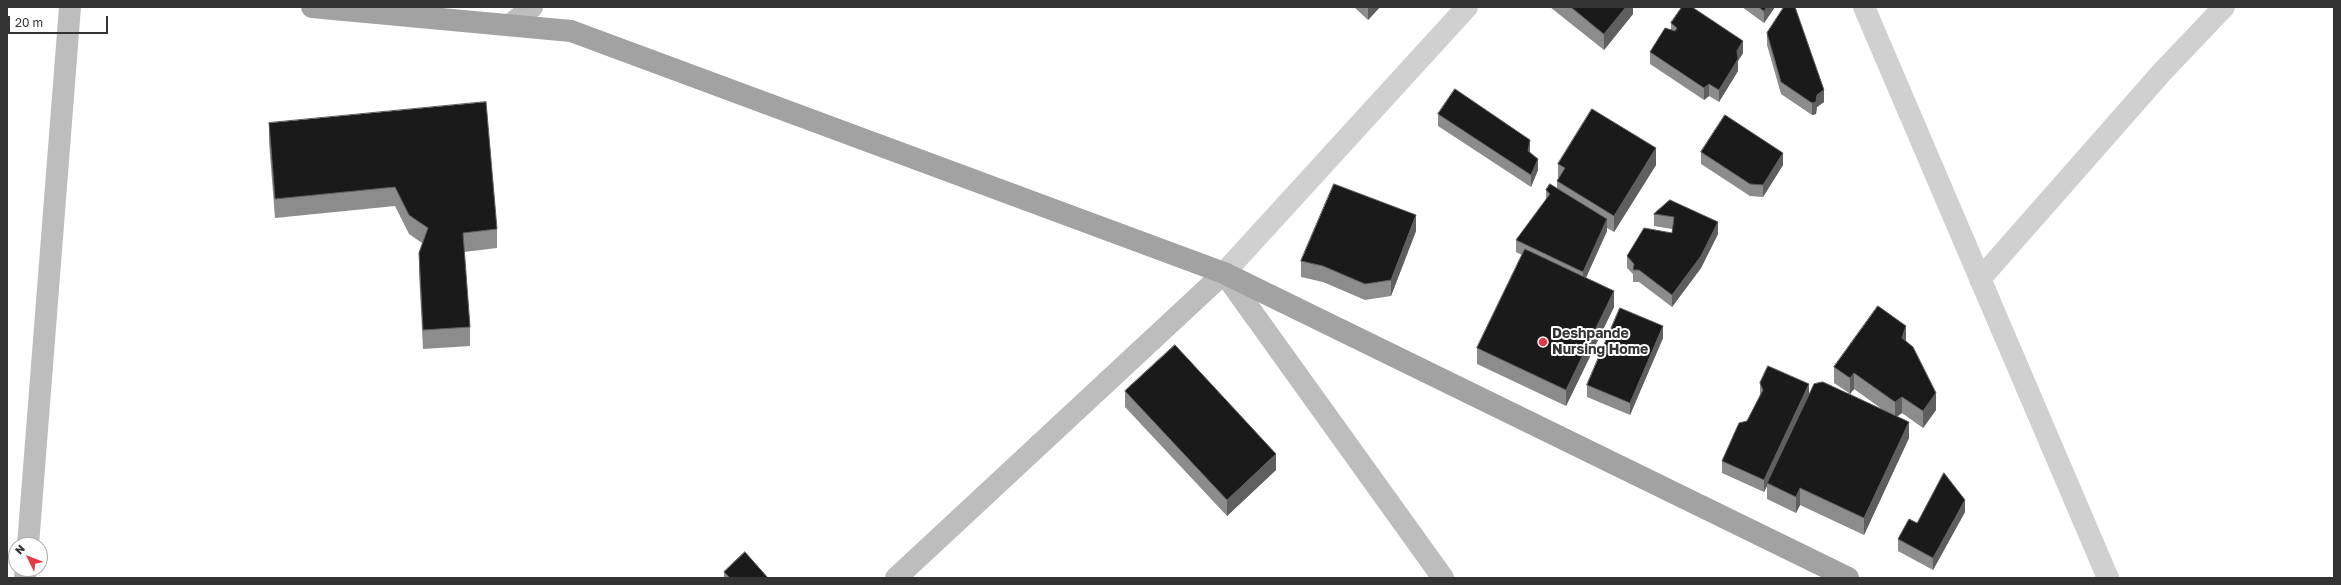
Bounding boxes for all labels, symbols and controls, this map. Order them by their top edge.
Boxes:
scale bar [10,8,110,34]
text: 20 m [15,15,43,30]
place label: Deshpande Nursing Home [1552,326,1648,358]
marker: Deshpande Nursing Home [1537,336,1549,348]
north arrow [8,537,48,577]
text: N [12,542,27,557]

